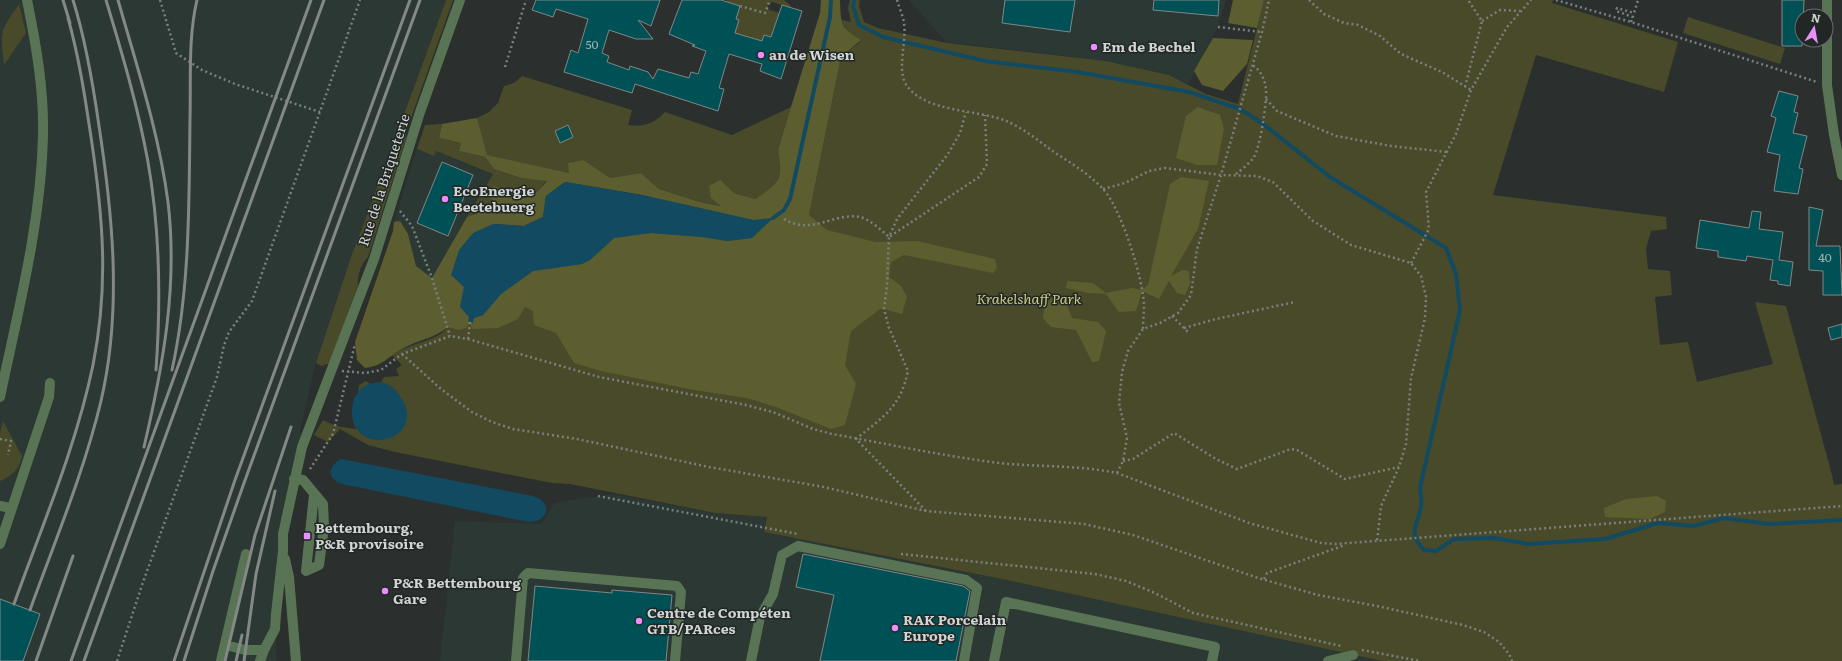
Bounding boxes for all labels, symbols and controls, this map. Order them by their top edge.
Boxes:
north arrow [1794,8,1834,48]
text: N [1810,8,1822,26]
house number: 50 [585,35,599,53]
place label: Em de Bechel [1102,36,1196,56]
marker: Em de Bechel [1089,42,1099,52]
place label: an de Wisen [769,44,855,64]
marker: an de Wisen [756,50,766,60]
street label: Rue de la Briqueterie [352,111,414,248]
place label: EcoEnergie Beetebuerg [453,180,535,216]
marker: EcoEnergie Beetebuerg [440,194,450,204]
house number: 40 [1818,248,1832,266]
park label: Krakelshaff Park [977,288,1082,308]
place label: Bettembourg, P&R provisoire [315,517,424,553]
marker: Bettembourg, P&R provisoire [302,531,312,541]
place label: P&R Bettembourg Gare [393,572,521,608]
marker: P&R Bettembourg Gare [380,586,390,596]
place label: Centre de Compéten GTB/PARces [647,602,791,638]
place label: RAK Porcelain Europe [903,609,1006,645]
marker: Centre de Compéten GTB/PARces [634,616,644,626]
marker: RAK Porcelain Europe [890,623,900,633]

